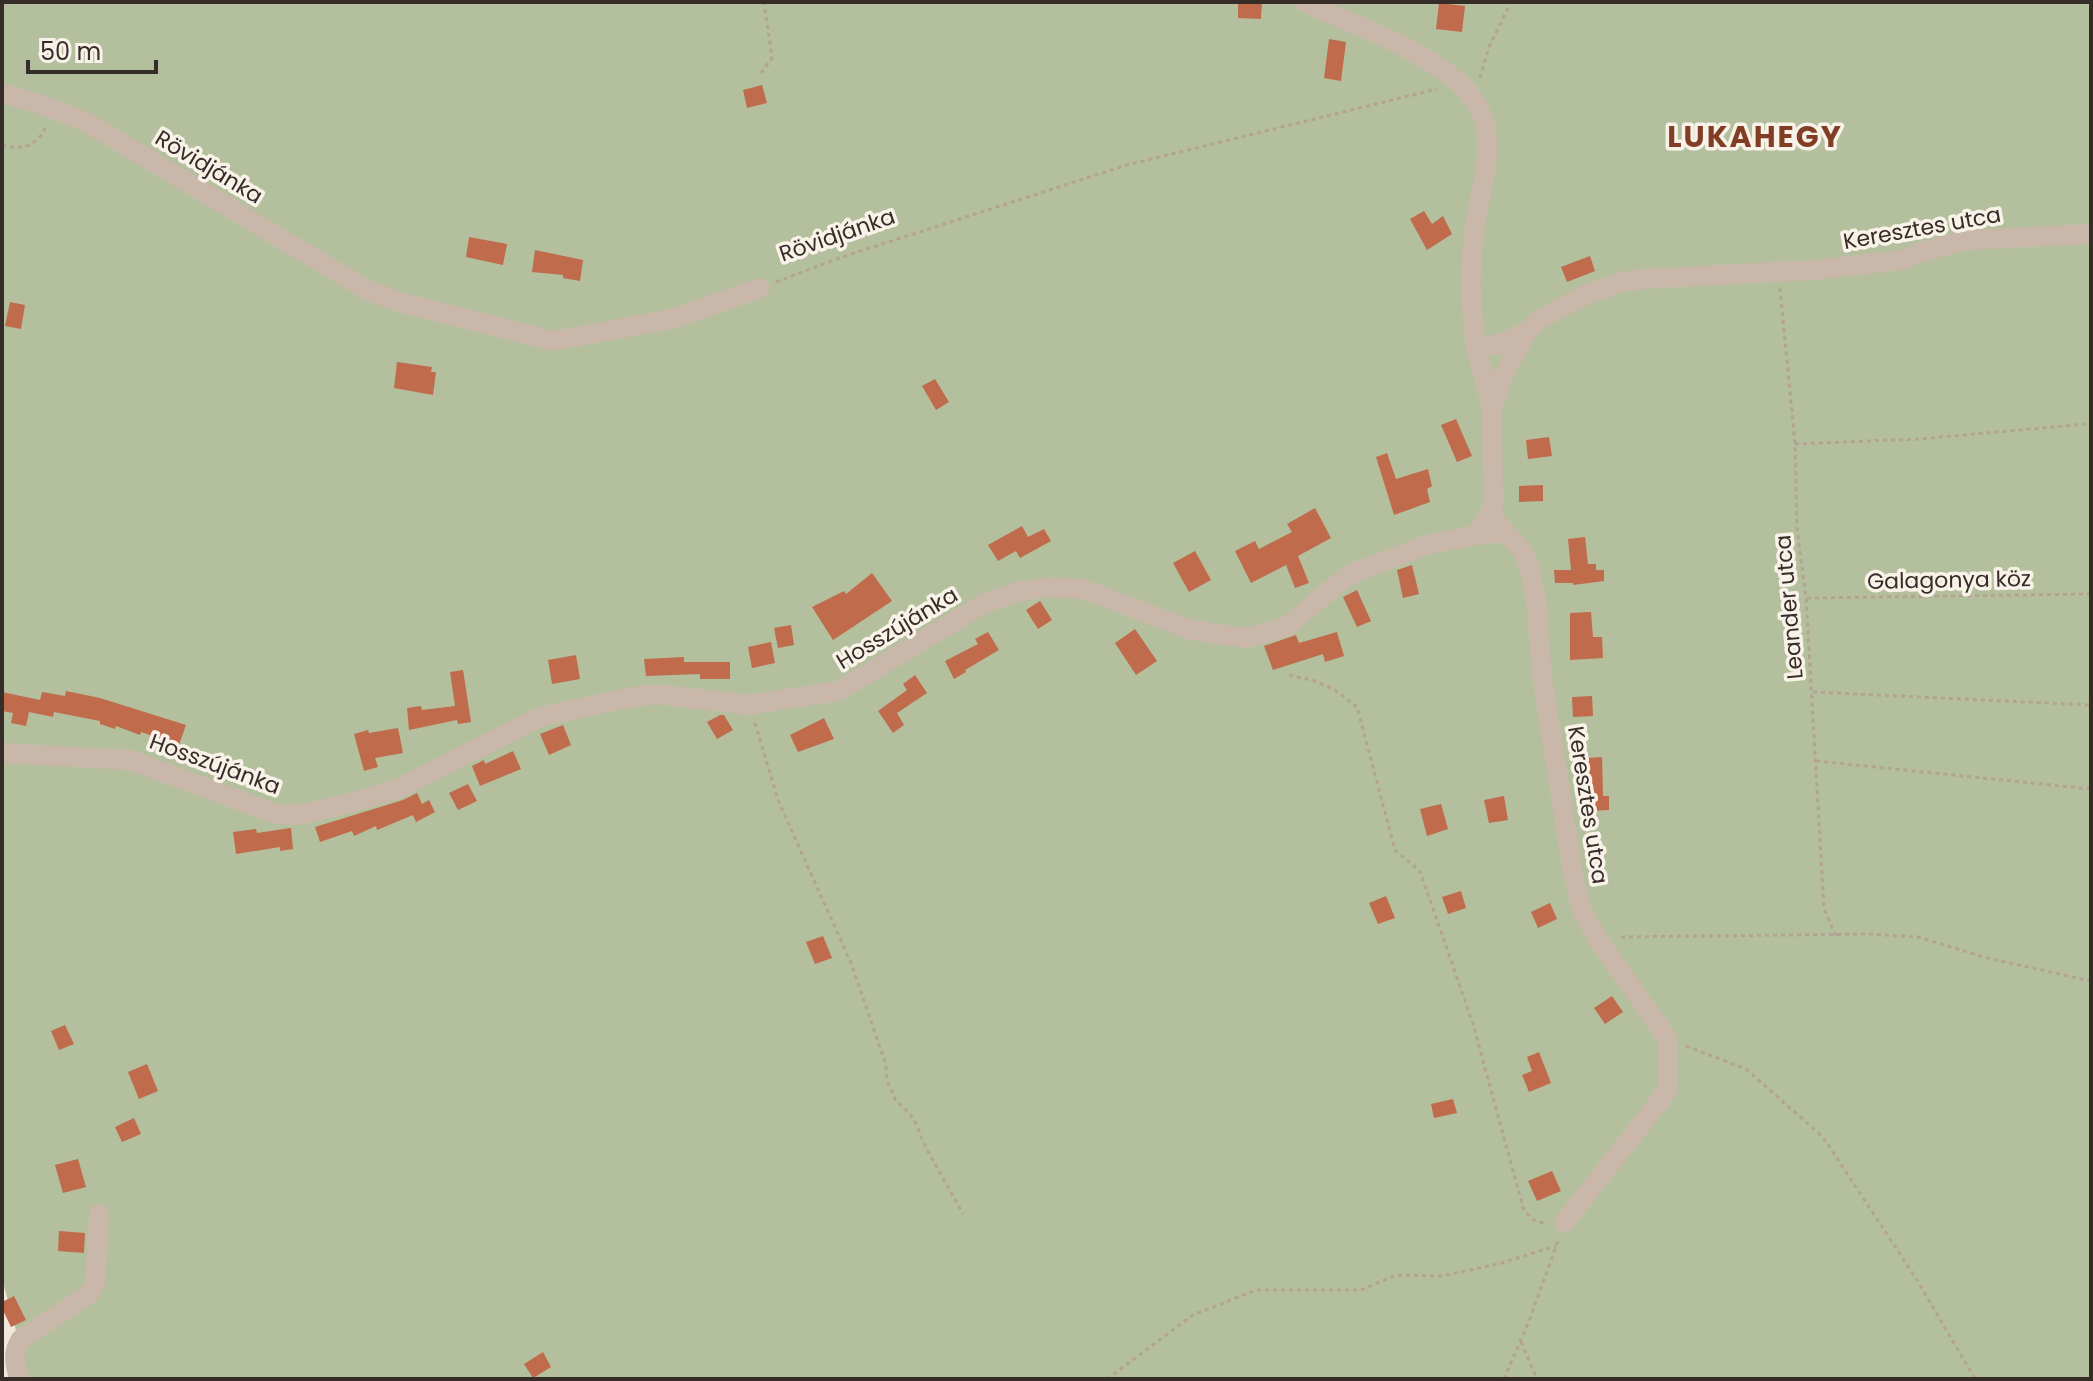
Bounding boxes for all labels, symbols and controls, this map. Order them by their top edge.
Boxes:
scale bar [28,24,156,74]
text: 50 m [40,35,101,68]
district label: LUKAHEGY [1667,115,1843,158]
street label: Rövidjánka [149,123,269,211]
street label: Keresztes utca [1841,199,2003,257]
street label: Rövidjánka [775,201,899,269]
street label: Leander utca [1767,533,1811,681]
street label: Galagonya köz [1867,563,2031,597]
street label: Hosszújánka [830,579,964,677]
street label: Keresztes utca [1560,724,1616,886]
street label: Hosszújánka [145,726,285,802]

